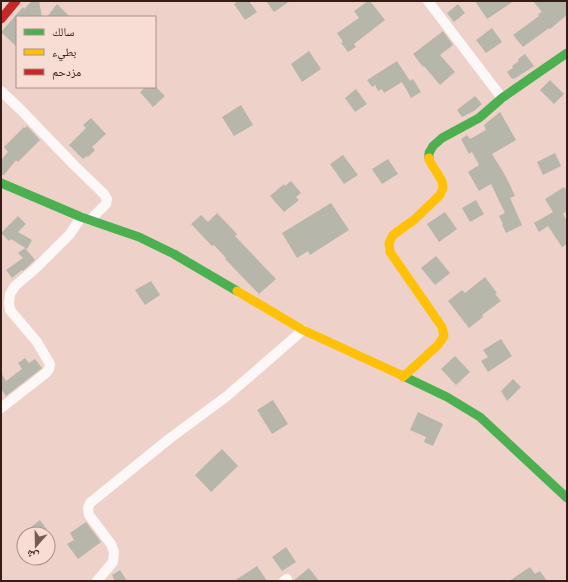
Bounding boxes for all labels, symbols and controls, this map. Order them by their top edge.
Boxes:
legend [16,16,156,88]
text: سالك [52,22,74,41]
text: بطيء [52,42,76,62]
text: مزدحم [52,62,81,81]
north arrow [16,526,56,566]
text: ش [24,546,41,565]

